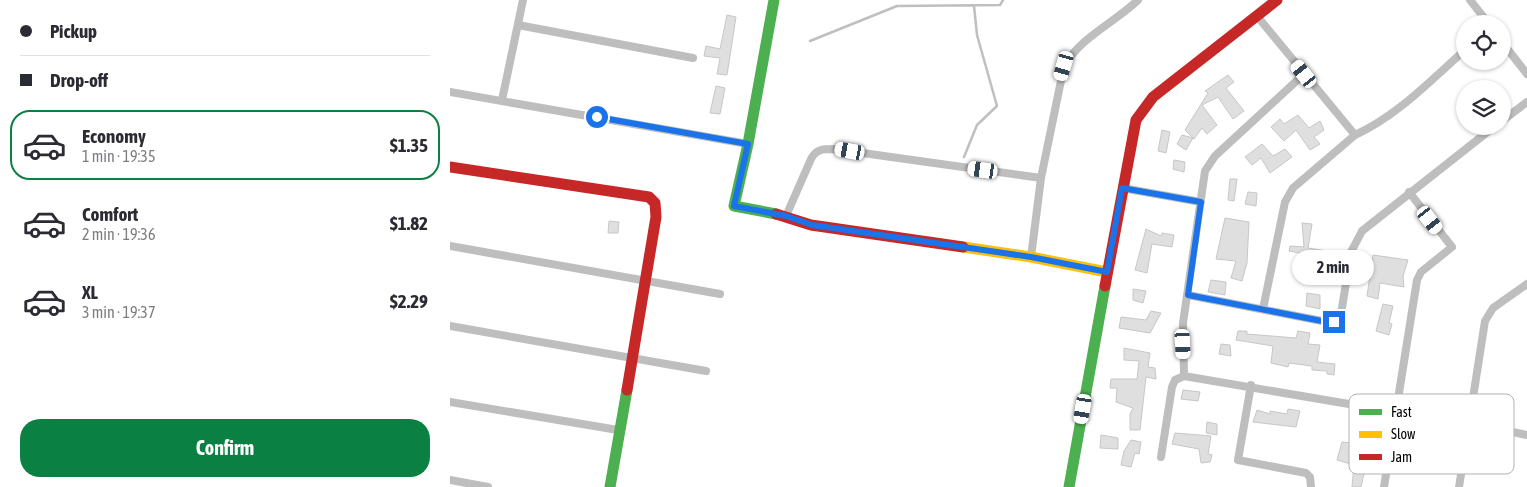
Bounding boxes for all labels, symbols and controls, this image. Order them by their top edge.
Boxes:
map controls [1456,15,1511,135]
button: locate [1456,15,1511,70]
text: Pickup [50,20,97,42]
car [1052,50,1075,82]
car [1288,58,1319,90]
text: Drop-off [50,69,108,91]
button: layers [1456,80,1511,135]
route start [586,106,608,128]
icon: car [22,123,67,168]
text: Economy [82,125,146,147]
text: $1.35 [390,134,428,156]
car [833,141,866,161]
text: 1 min · 19:35 [82,147,155,165]
car [967,160,998,180]
icon: car [22,201,67,246]
text: Comfort [82,203,138,225]
car [1414,204,1445,236]
text: $1.82 [390,212,428,234]
text: 2 min · 19:36 [82,225,155,243]
callout: 2 min [1293,250,1375,284]
text: 2 min [1317,258,1349,276]
icon: car [22,279,67,324]
text: XL [82,281,98,303]
text: $2.29 [390,290,428,312]
text: 3 min · 19:37 [82,303,155,321]
route end [1323,311,1345,333]
car [1174,329,1191,359]
car [1073,393,1092,425]
legend [1349,394,1514,474]
text: Fast [1391,404,1412,420]
button: Confirm [20,419,430,477]
text: Slow [1391,426,1416,442]
text: Jam [1391,449,1412,465]

